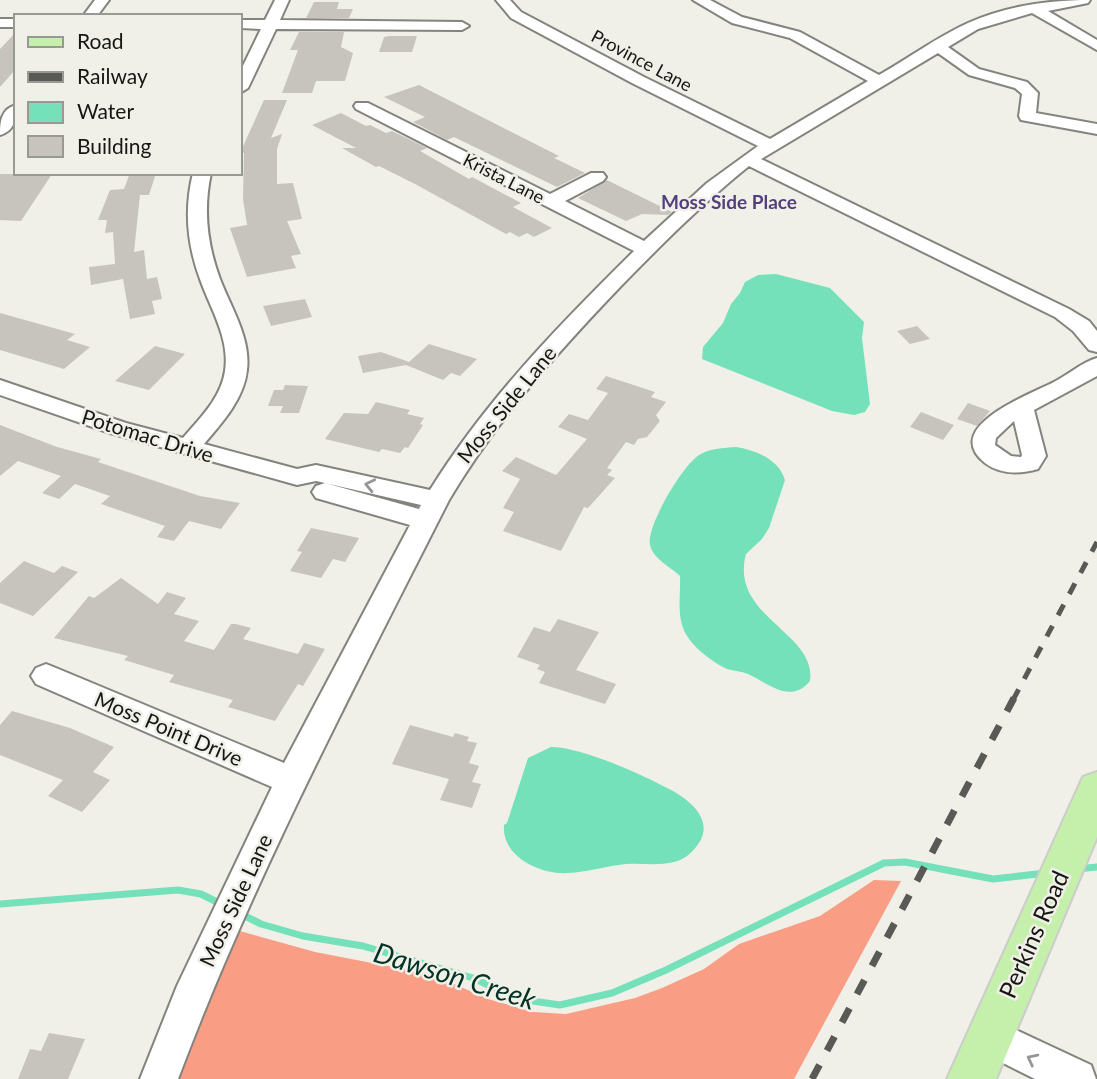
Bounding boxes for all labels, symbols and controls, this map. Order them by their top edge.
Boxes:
legend [14,14,242,175]
street label: Province Lane [588,24,696,96]
text: Road [77,28,124,53]
text: Railway [77,63,148,88]
text: Water [77,98,134,123]
text: Building [77,133,152,158]
street label: Krista Lane [460,148,548,208]
district label: Moss Side Place [661,190,797,213]
street label: Moss Side Lane [451,340,561,468]
street label: Potomac Drive [79,403,217,467]
one-way arrow [364,479,376,494]
street label: Moss Point Drive [91,686,247,770]
street label: Moss Side Lane [193,830,277,970]
street label: Perkins Road [992,866,1074,1002]
water label: Dawson Creek [370,934,541,1016]
one-way arrow [1027,1053,1039,1067]

